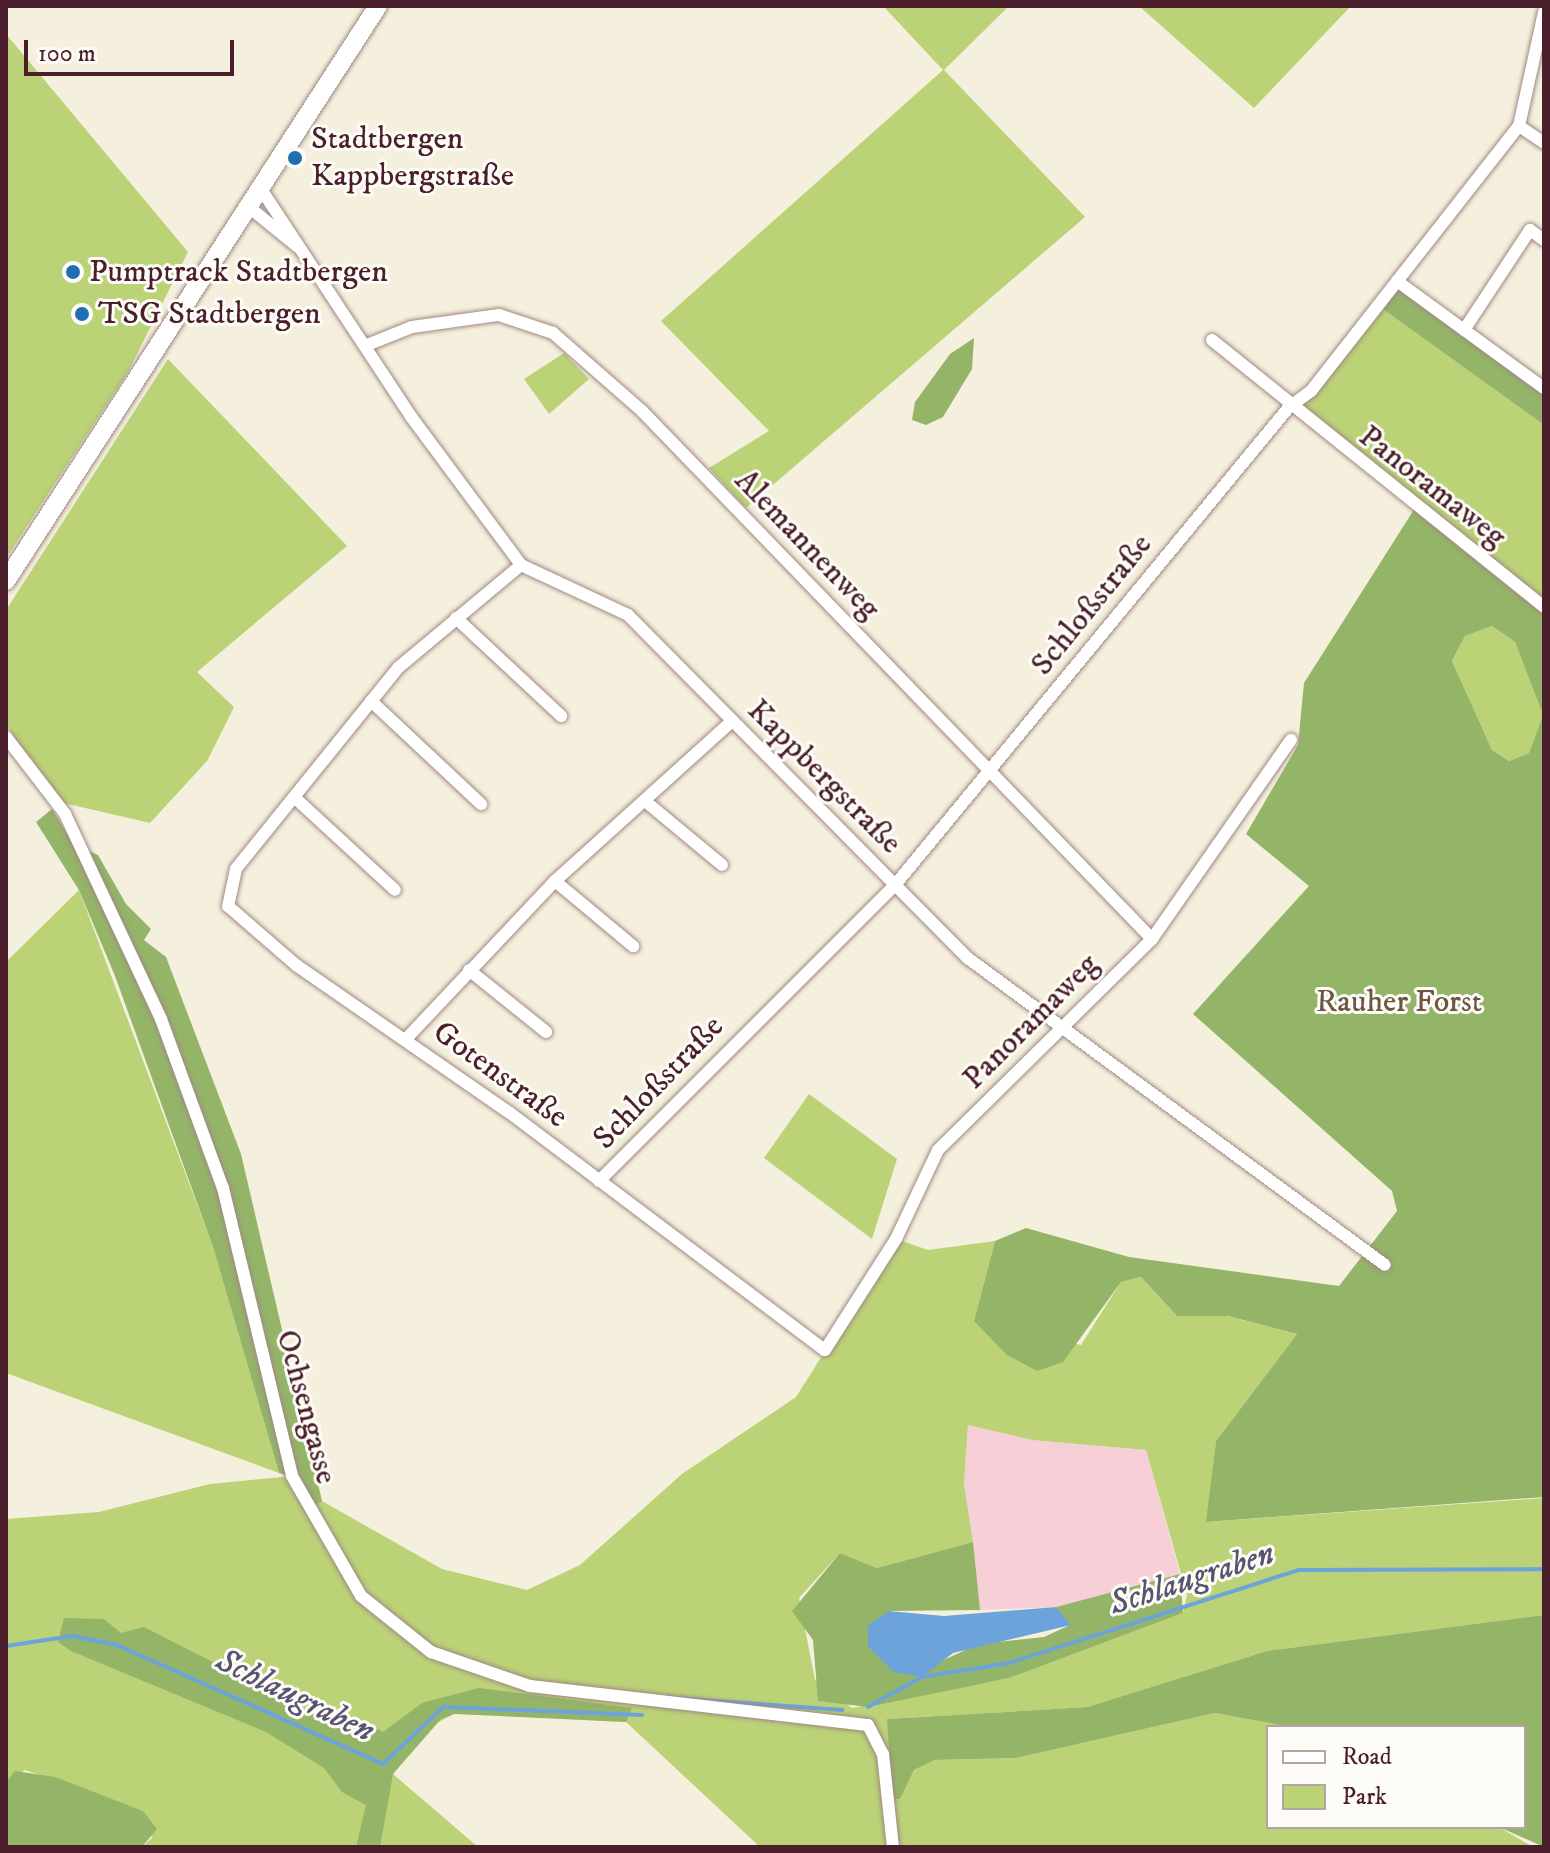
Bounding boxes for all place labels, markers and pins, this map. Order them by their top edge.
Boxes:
place label: Stadtbergen Kappbergstraße [311,121,514,196]
marker: Stadtbergen Kappbergstraße [286,149,304,167]
place label: Pumptrack Stadtbergen [89,253,388,291]
marker: Pumptrack Stadtbergen [64,263,82,281]
place label: TSG Stadtbergen [98,295,321,333]
marker: TSG Stadtbergen [73,305,91,323]

